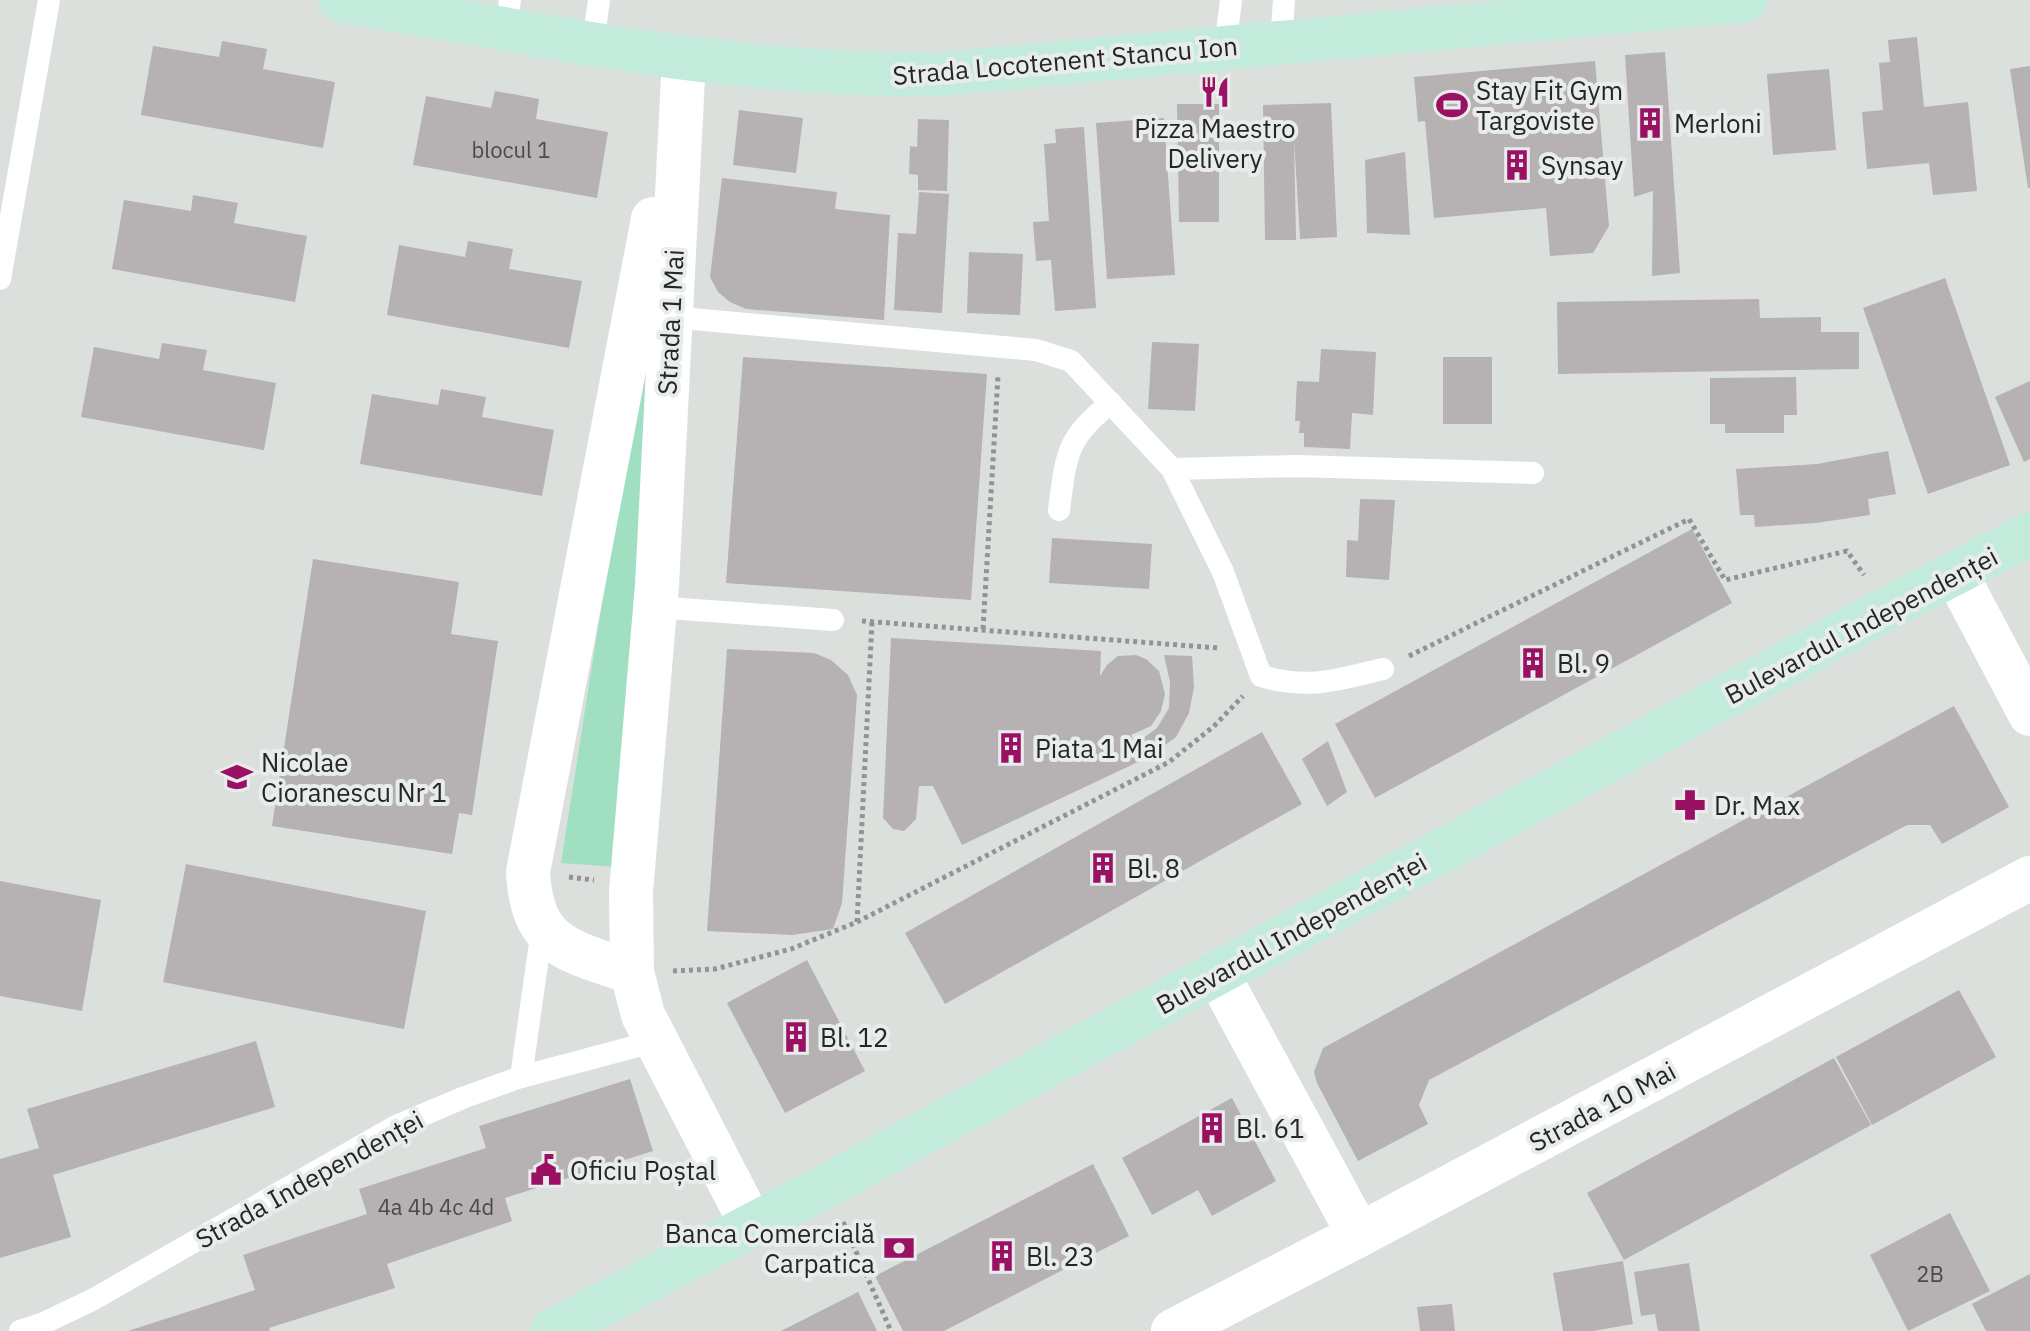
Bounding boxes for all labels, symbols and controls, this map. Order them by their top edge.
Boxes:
street label: Strada Locotenent Stancu Ion [891,28,1239,92]
place label: Stay Fit Gym Targoviste [1476,73,1623,137]
restaurant icon: Pizza Maestro Delivery [1198,75,1232,109]
sports icon: Stay Fit Gym Targoviste [1435,88,1469,122]
building icon: Merloni [1633,106,1667,140]
place label: Merloni [1674,106,1762,140]
place label: Pizza Maestro Delivery [1134,111,1296,175]
house number: blocul 1 [471,135,551,164]
building icon: Synsay [1500,148,1534,182]
place label: Synsay [1541,148,1623,182]
street label: Strada 1 Mai [649,248,691,396]
street label: Bulevardul Independenței [1719,539,2003,711]
building icon: Bl. 9 [1516,646,1550,680]
place label: Bl. 9 [1557,646,1610,680]
building icon: Piata 1 Mai [994,731,1028,765]
place label: Piata 1 Mai [1035,731,1164,765]
place label: Nicolae Cioranescu Nr 1 [261,745,447,809]
school or university icon: Nicolae Cioranescu Nr 1 [220,760,254,794]
pharmacy icon: Dr. Max [1673,788,1707,822]
place label: Dr. Max [1714,788,1800,822]
street label: Bulevardul Independenței [1150,844,1432,1022]
building icon: Bl. 8 [1086,851,1120,885]
place label: Bl. 8 [1127,851,1180,885]
building icon: Bl. 12 [779,1020,813,1054]
place label: Bl. 12 [820,1020,889,1054]
street label: Strada 10 Mai [1523,1053,1681,1159]
street label: Strada Independenței [189,1102,429,1256]
building icon: Bl. 61 [1195,1111,1229,1145]
place label: Bl. 61 [1236,1111,1305,1145]
public building icon: Oficiu Poștal [529,1153,563,1187]
place label: Oficiu Poștal [570,1153,716,1187]
house number: 4a 4b 4c 4d [378,1192,494,1221]
place label: Banca Comercială Carpatica [665,1216,875,1280]
bank icon: Banca Comercială Carpatica [882,1231,916,1265]
building icon: Bl. 23 [985,1239,1019,1273]
place label: Bl. 23 [1026,1239,1095,1273]
house number: 2B [1916,1259,1944,1288]

